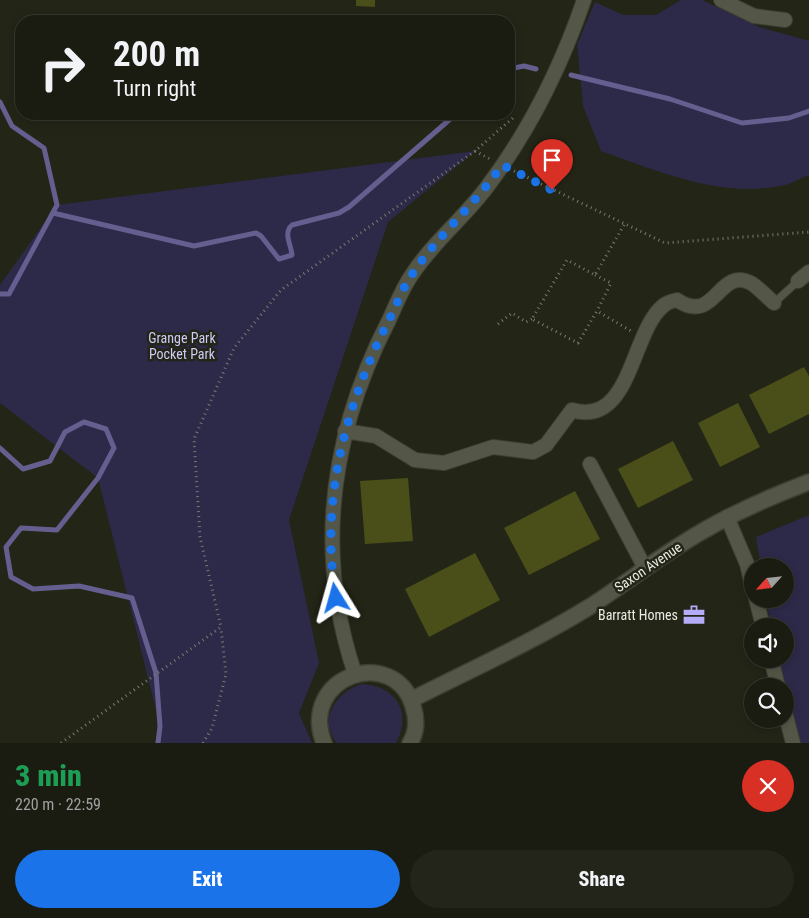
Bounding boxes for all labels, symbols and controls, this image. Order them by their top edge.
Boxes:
text: 200 m [113,34,200,75]
icon: right [30,35,95,100]
text: Turn right [113,76,196,101]
pin [531,139,573,190]
icon: arrive [538,146,566,174]
park label: Grange Park Pocket Park [148,330,216,362]
street label: Saxon Avenue [611,539,685,595]
north arrow [744,558,794,608]
map controls [744,558,794,728]
position arrow [309,571,361,623]
office icon: Barratt Homes [681,602,707,628]
place label: Barratt Homes [598,607,678,623]
button: sound [744,618,794,668]
button: search [744,678,794,728]
text: 3 min [15,758,82,793]
button: close [742,760,794,812]
text: 220 m · 22:59 [15,795,101,814]
button: Exit [15,850,400,908]
button: Share [410,850,794,908]

